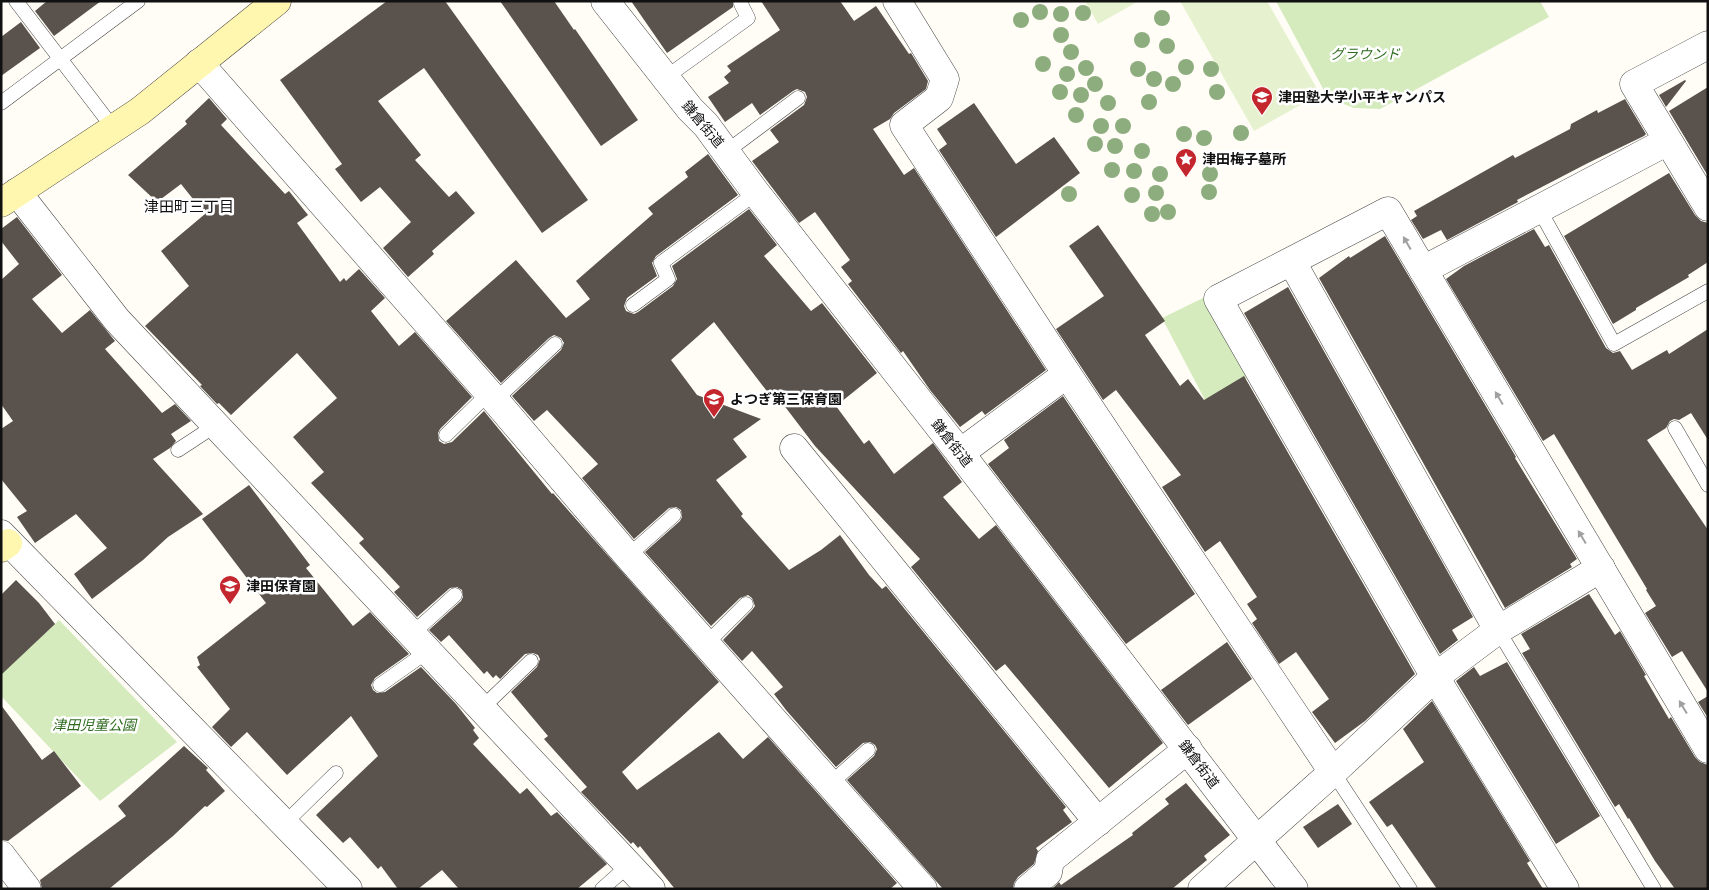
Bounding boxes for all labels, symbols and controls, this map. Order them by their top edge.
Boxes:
park label: グラウンド [1330,45,1401,63]
school or university icon: 津田塾大学小平キャンパス [1250,85,1274,116]
place label: 津田塾大学小平キャンパス [1278,88,1446,106]
street label: 鎌倉街道 [678,97,728,151]
place icon: 津田梅子墓所 [1174,147,1198,178]
place label: 津田梅子墓所 [1202,150,1286,168]
district label: 津田町三丁目 [144,197,234,216]
one-way arrow [1403,235,1411,250]
school or university icon: よつぎ第三保育園 [702,387,726,418]
place label: よつぎ第三保育園 [730,390,842,408]
one-way arrow [1494,391,1503,404]
street label: 鎌倉街道 [928,415,976,471]
one-way arrow [1578,531,1587,544]
school or university icon: 津田保育園 [218,574,242,605]
place label: 津田保育園 [246,577,316,595]
one-way arrow [1678,701,1687,714]
park label: 津田児童公園 [52,716,138,734]
street label: 鎌倉街道 [1175,736,1223,792]

